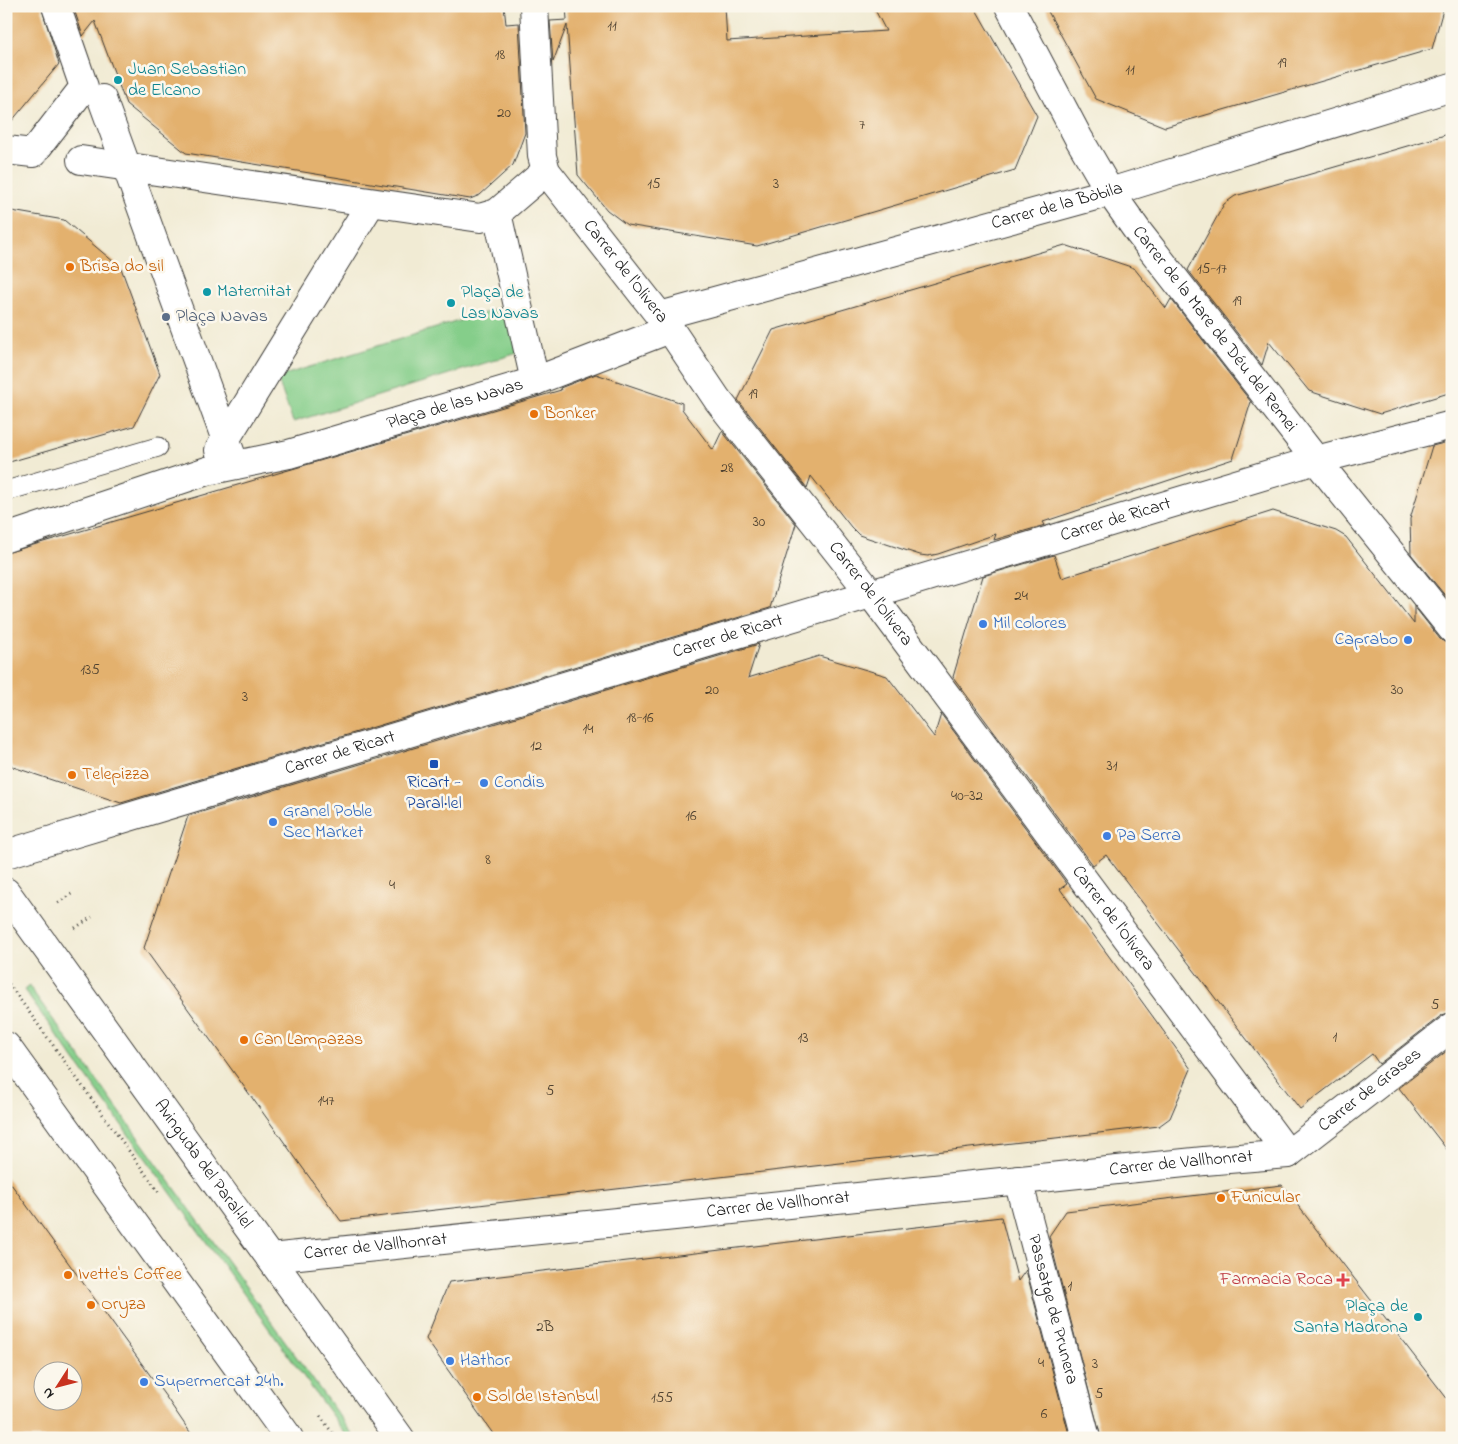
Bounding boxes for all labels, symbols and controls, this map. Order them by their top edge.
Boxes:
house number: 11 [607,15,617,37]
house number: 18 [495,44,506,66]
house number: 19 [1277,52,1287,74]
place label: Juan Sebastian de Elcano [128,57,246,104]
house number: 11 [1125,59,1135,81]
marker: Juan Sebastian de Elcano [112,74,124,86]
house number: 20 [497,102,511,124]
house number: 7 [859,114,865,136]
house number: 15 [647,173,661,195]
house number: 3 [773,173,779,195]
street label: Carrer de la Bòbila [988,176,1126,237]
street label: Carrer de l'Olivera [576,214,674,329]
street label: Carrer de la Mare de Déu del Remei [1125,221,1303,438]
place label: Brisa do sil [79,254,164,280]
house number: 15-17 [1197,258,1227,280]
marker: Brisa do sil [64,261,76,273]
place label: Maternitat [217,279,291,305]
place label: Plaça de Las Navas [461,280,539,327]
marker: Maternitat [201,286,213,298]
house number: 19 [1232,290,1242,312]
marker: Plaça de Las Navas [445,297,457,309]
place label: Plaça Navas [176,304,268,330]
marker: Plaça Navas [160,311,172,323]
street label: Plaça de las Navas [384,372,527,437]
house number: 19 [748,383,758,405]
place label: Bonker [543,401,596,427]
marker: Bonker [528,408,540,420]
house number: 28 [720,457,734,479]
street label: Carrer de Ricart [1057,491,1174,549]
house number: 30 [753,511,766,533]
street label: Carrer de l'Olivera [822,536,919,652]
house number: 24 [1014,585,1028,607]
street label: Carrer de Ricart [670,608,787,666]
place label: Mil colores [993,611,1067,637]
marker: Mil colores [977,618,989,630]
place label: Caprabo [1334,627,1398,653]
marker: Caprabo [1402,634,1414,646]
house number: 135 [80,659,100,681]
house number: 20 [705,679,719,701]
house number: 30 [1391,679,1404,701]
house number: 3 [242,686,248,708]
house number: 18-16 [626,707,654,729]
house number: 14 [583,718,593,740]
street label: Carrer de Ricart [282,725,399,782]
house number: 12 [530,735,543,757]
house number: 31 [1107,755,1118,777]
marker: Ricart - Paral·lel [428,758,440,770]
place label: Telepizza [82,762,149,788]
marker: Telepizza [66,769,78,781]
place label: Ricart - Paral·lel [406,770,462,817]
place label: Condis [494,770,545,796]
marker: Condis [478,777,490,789]
house number: 40-32 [951,785,984,807]
place label: Granel Poble Sec Market [283,799,373,846]
house number: 16 [685,805,697,827]
marker: Granel Poble Sec Market [267,816,279,828]
place label: Pa Serra [1117,823,1181,849]
marker: Pa Serra [1101,830,1113,842]
house number: 8 [485,849,491,871]
street label: Carrer de l'Olivera [1065,860,1161,977]
house number: 4 [389,874,395,896]
house number: 5 [1431,994,1440,1016]
house number: 1 [1333,1026,1338,1048]
place label: Can Lampazas [254,1027,363,1053]
house number: 13 [798,1027,808,1049]
marker: Can Lampazas [238,1034,250,1046]
street label: Carrer de Grases [1313,1042,1427,1139]
house number: 5 [546,1080,555,1102]
house number: 147 [317,1090,335,1112]
street label: Avinguda del Paral·lel [147,1094,258,1235]
street label: Carrer de Vallhonrat [1108,1144,1254,1184]
street label: Carrer de Vallhonrat [705,1185,851,1226]
place label: Funicular [1230,1185,1301,1211]
marker: Funicular [1215,1192,1227,1204]
street label: Carrer de Vallhonrat [302,1227,448,1267]
street label: Passatge de Prunera [1020,1232,1084,1387]
place label: Ivette's Coffee [78,1262,183,1288]
place label: Farmacia Roca [1219,1267,1333,1293]
marker: Ivette's Coffee [62,1269,74,1281]
marker: Farmacia Roca [1337,1274,1349,1286]
house number: 1 [1068,1275,1073,1297]
place label: Oryza [101,1292,146,1318]
place label: Plaça de Santa Madrona [1293,1294,1409,1341]
marker: Oryza [85,1299,97,1311]
marker: Plaça de Santa Madrona [1412,1311,1424,1323]
house number: 2B [536,1316,554,1338]
place label: Hathor [460,1348,510,1374]
house number: 4 [1038,1352,1044,1374]
house number: 3 [1092,1353,1098,1375]
marker: Hathor [444,1355,456,1367]
north arrow [32,1362,82,1412]
place label: Supermercat 24h. [154,1369,284,1395]
marker: Supermercat 24h. [138,1376,150,1388]
text: N [37,1383,60,1403]
house number: 5 [1095,1383,1104,1405]
place label: Sol de Istanbul [487,1384,598,1410]
house number: 155 [651,1387,673,1409]
marker: Sol de Istanbul [471,1391,483,1403]
house number: 6 [1041,1403,1048,1425]

